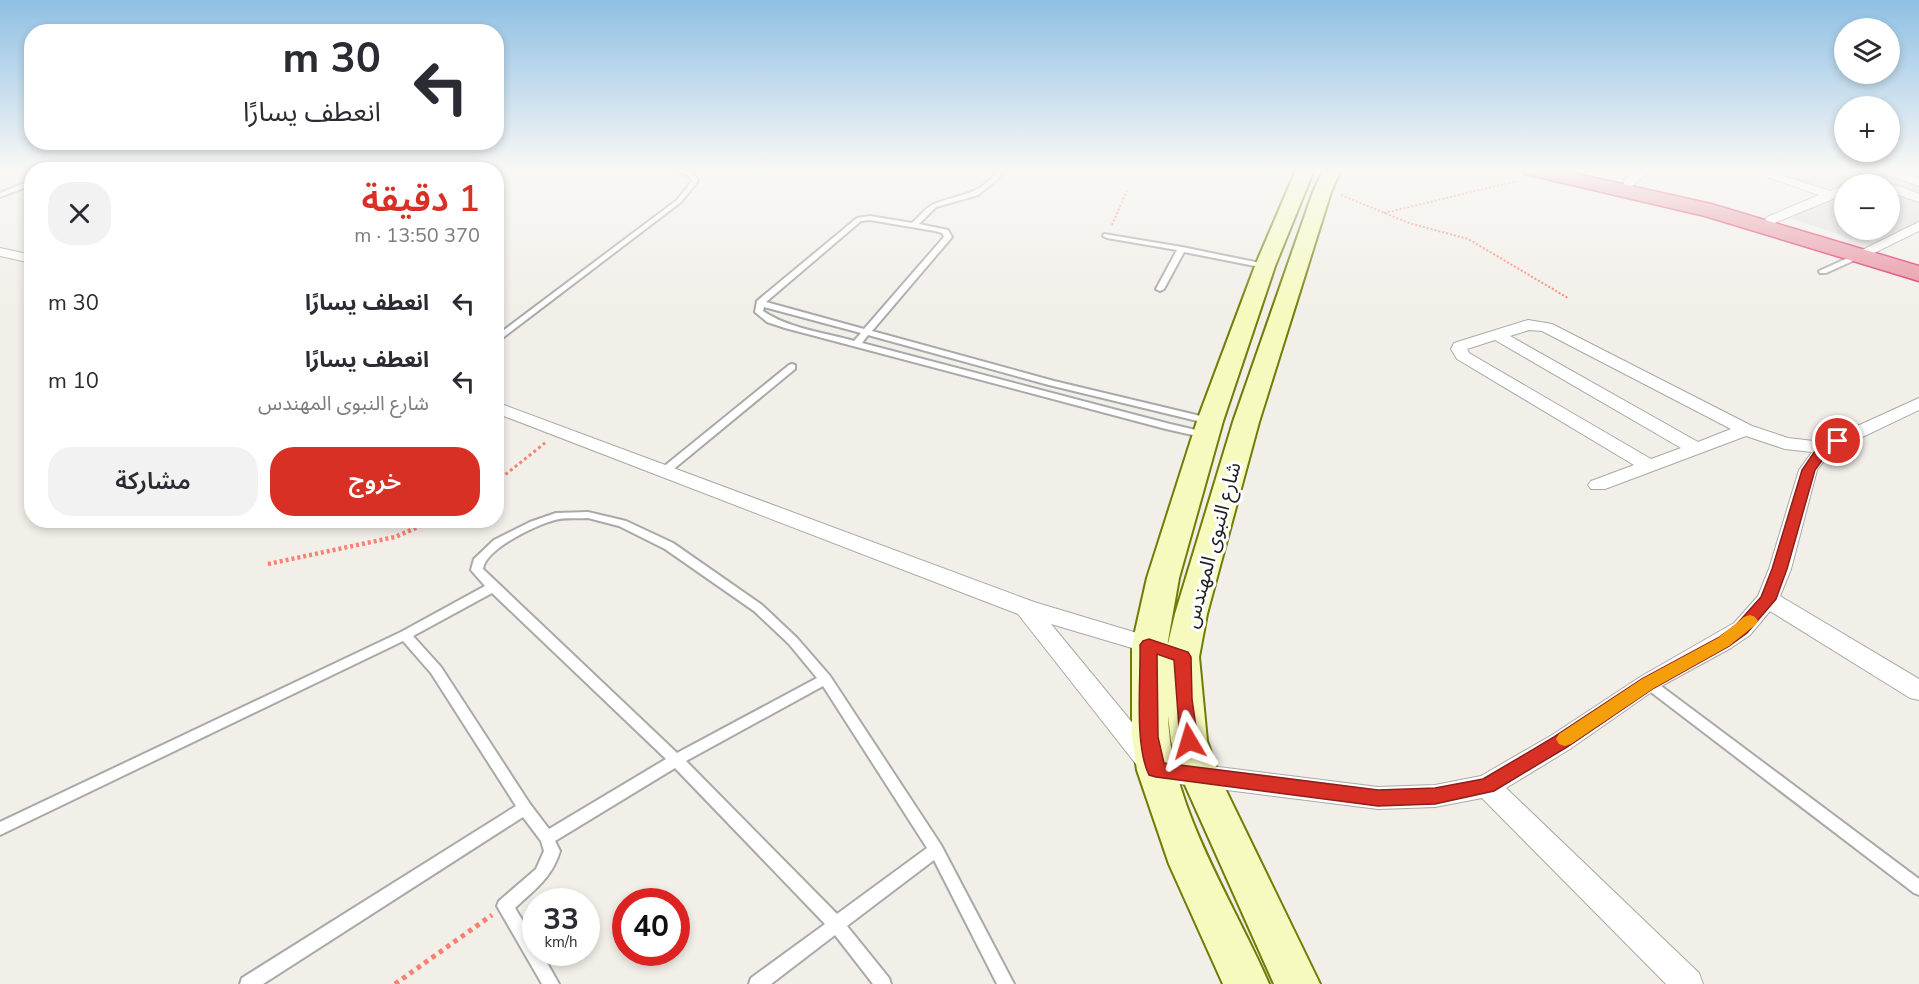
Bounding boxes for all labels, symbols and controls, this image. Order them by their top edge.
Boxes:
map controls [1834,18,1900,240]
button: layers [1834,18,1900,84]
text: 30 m [282,30,381,87]
icon: left [402,48,480,126]
text: انعطف يسارًا [243,94,381,131]
button: + [1834,96,1900,162]
button: − [1834,174,1900,240]
text: 1 دقيقة [362,175,480,224]
button: close [48,182,111,245]
text: 370 m · 13:50 [354,222,480,249]
icon: left [447,287,480,320]
text: 30 m [48,288,99,318]
text: انعطف يسارًا [305,288,429,318]
text: انعطف يسارًا [305,345,429,375]
icon: left [447,365,480,398]
text: 10 m [48,366,99,396]
text: شارع النبوى المهندس [258,390,429,417]
pin [1812,415,1863,466]
icon: arrive [1821,424,1854,457]
button: مشاركة [48,447,258,516]
button: خروج [270,447,480,516]
street label: شارع النبوى المهندس [1177,459,1249,631]
position arrow [1157,709,1221,773]
speed limit sign: 40 [612,888,690,966]
text: 33 [543,899,579,940]
text: km/h [544,932,578,952]

